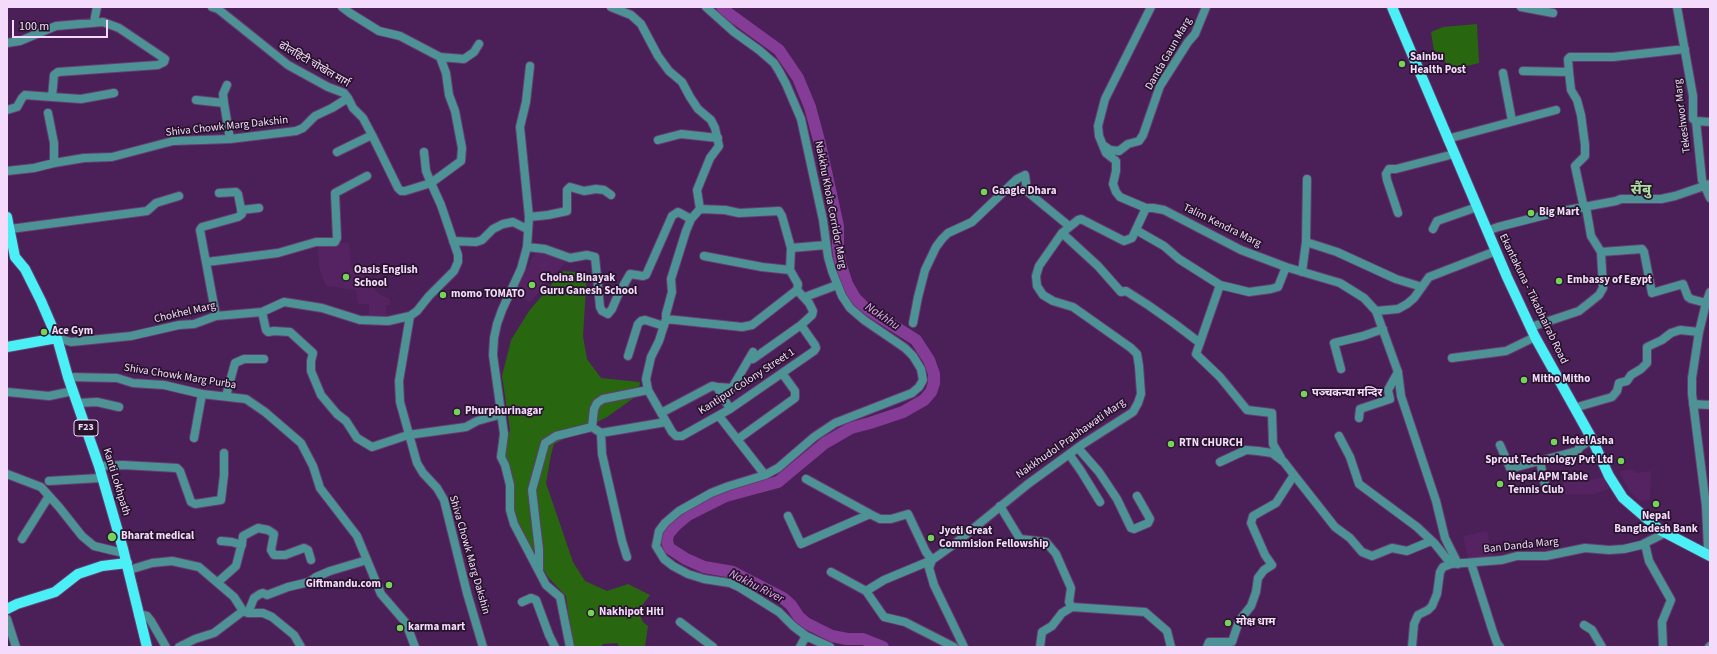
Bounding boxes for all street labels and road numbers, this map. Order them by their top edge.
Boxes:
street label: Danda Gaun Marg [1143,15,1195,93]
street label: ढोलहिटी चोखेल मार्ग [276,39,352,91]
street label: Tekeshwor Marg [1672,78,1694,154]
street label: Shiva Chowk Marg Dakshin [165,114,289,140]
street label: Nakkhu Khola Corridor Marg [811,140,849,270]
street label: Talim Kendra Marg [1181,201,1263,251]
street label: Ekantakuna - Tikabhairab Road [1496,232,1570,366]
street label: Chokhel Marg [153,299,217,327]
street label: Kantipur Colony Street 1 [696,346,798,418]
street label: Shiva Chowk Marg Purba [123,362,237,392]
street label: Nakkhudol Prabhawati Marg [1014,396,1128,482]
road number: F23 [74,420,98,436]
street label: Kanti Lokhpath [99,446,133,518]
street label: Shiva Chowk Marg Dakshin [446,494,492,616]
street label: Ban Danda Marg [1483,536,1559,556]

